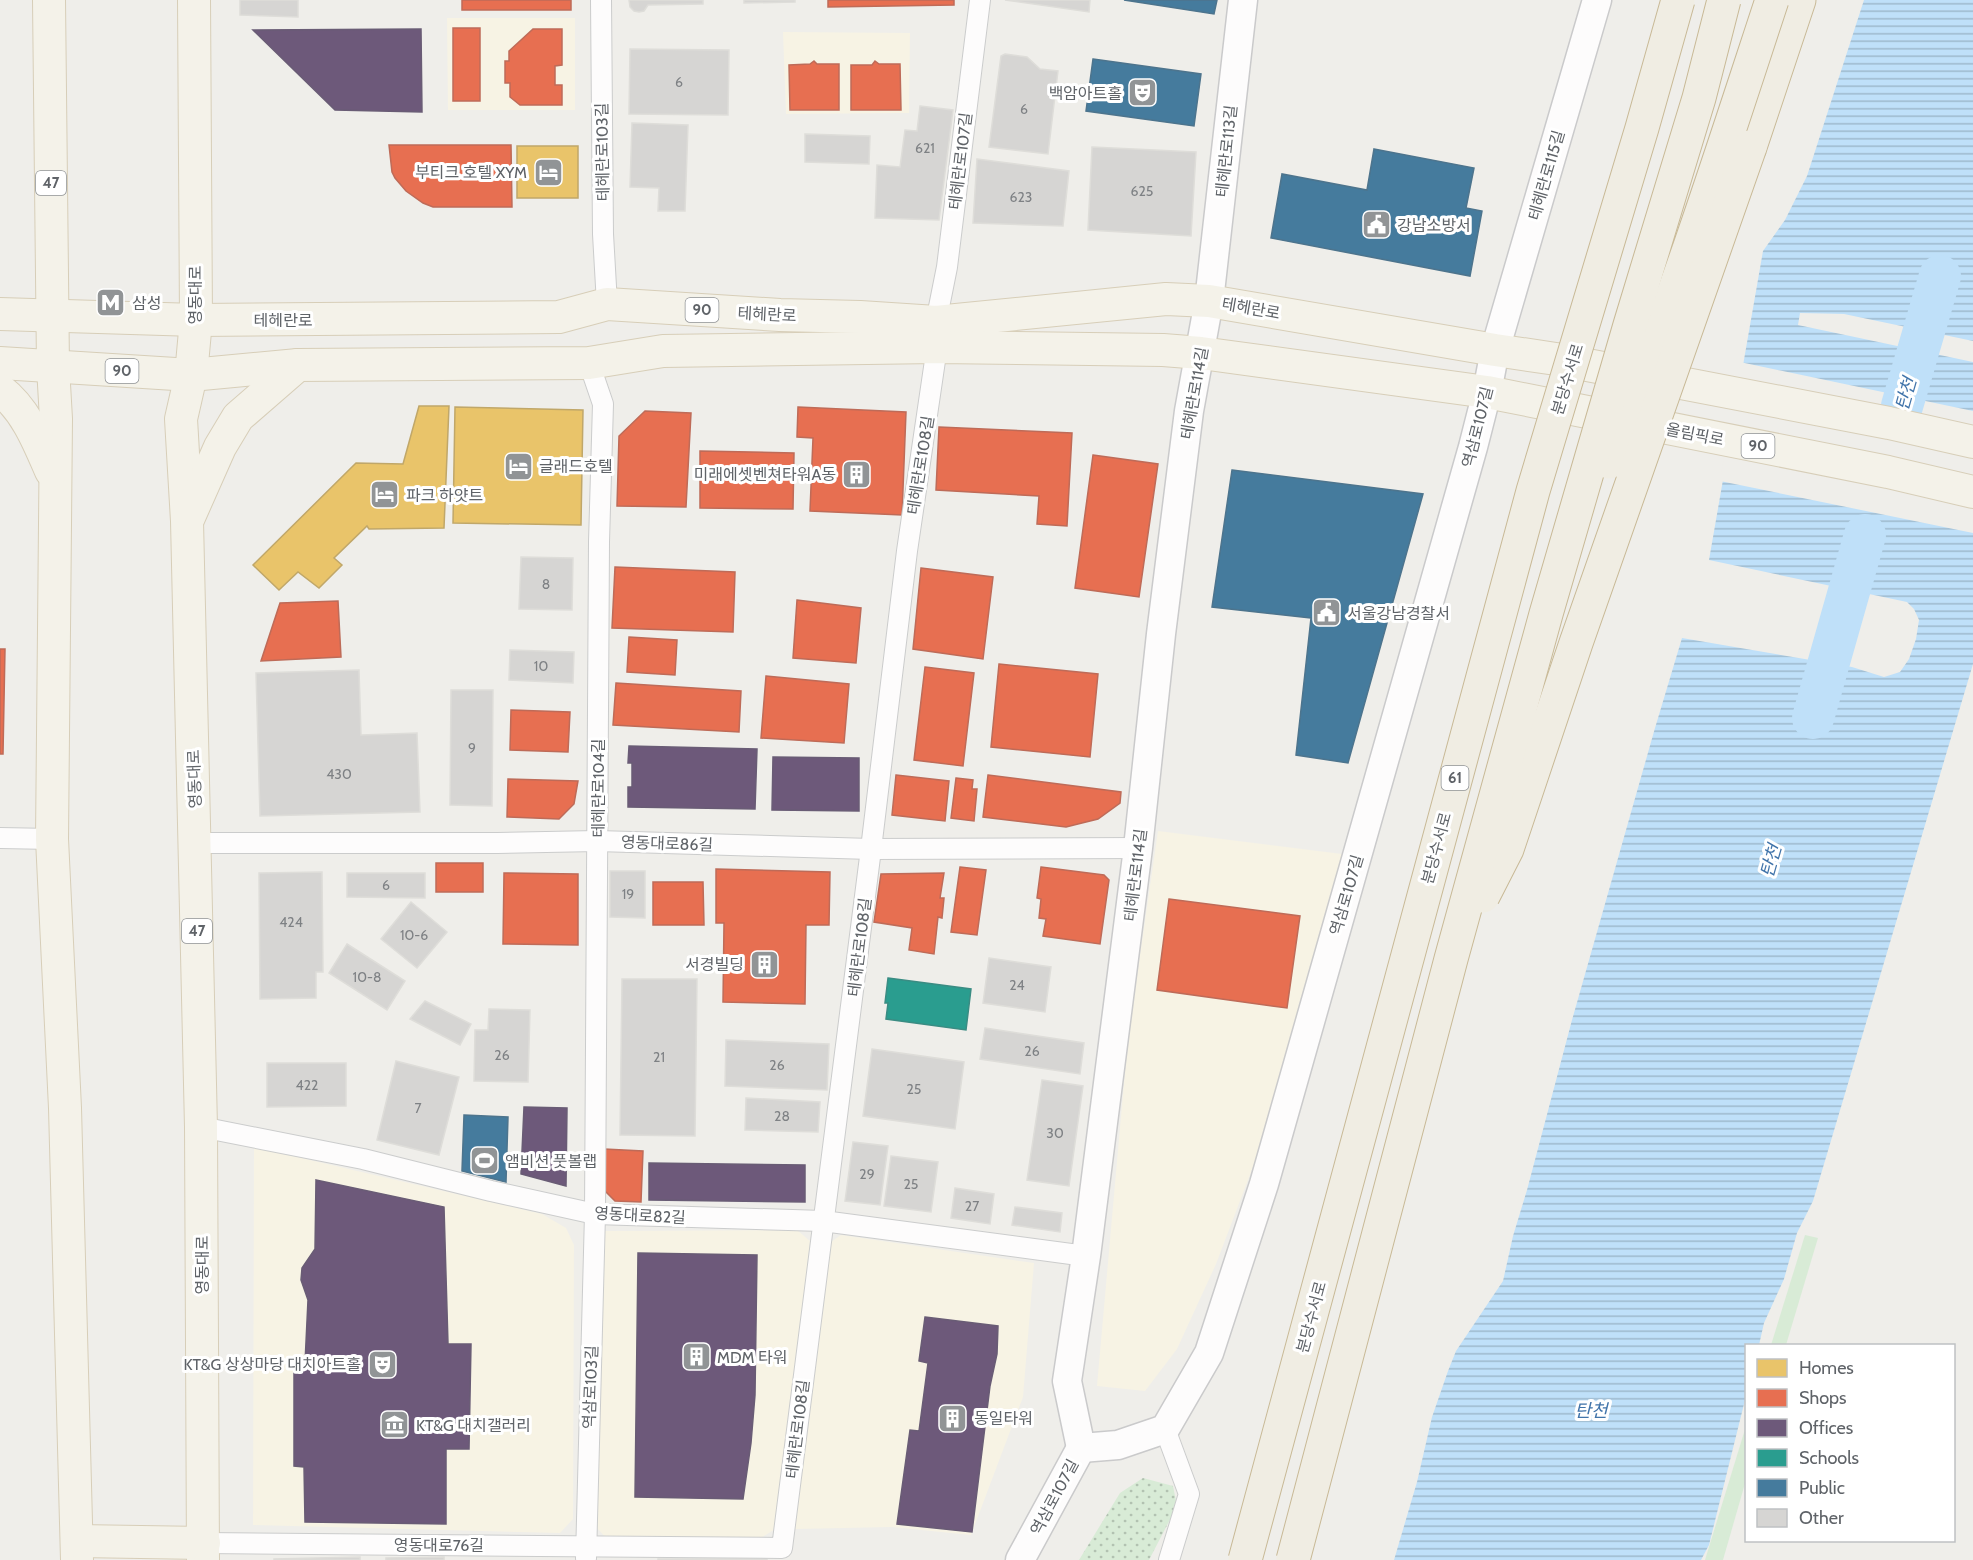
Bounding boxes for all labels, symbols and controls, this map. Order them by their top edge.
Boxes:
house number: 6 [675,73,683,91]
theatre icon: 백암아트홀 [1127,77,1159,109]
place label: 백암아트홀 [1048,84,1122,103]
house number: 6 [1020,100,1028,118]
street label: 테헤란로103길 [592,103,613,201]
street label: 테헤란로113길 [1212,104,1241,198]
street label: 테헤란로107길 [945,111,976,211]
street label: 테헤란로115길 [1525,128,1568,222]
house number: 621 [915,139,935,157]
hotel icon: 부티크 호텔 XYM [532,156,564,188]
place label: 부티크 호텔 XYM [415,163,527,182]
road number: 47 [36,171,66,195]
house number: 625 [1131,182,1153,200]
house number: 623 [1010,188,1032,206]
public building icon: 강남소방서 [1360,209,1392,241]
place label: 강남소방서 [1397,216,1471,235]
street label: 영동대로 [186,265,205,324]
metro station icon: 삼성 [95,287,127,319]
place label: 삼성 [132,294,161,313]
street label: 테헤란로 [1220,294,1282,323]
road number: 90 [686,298,718,322]
street label: 테헤란로 [737,303,797,326]
street label: 테헤란로 [254,311,313,330]
street label: 분당수서로 [1548,341,1587,417]
street label: 테헤란로114길 [1177,346,1212,441]
road number: 90 [106,359,138,383]
water label: 탄천 [1891,373,1922,413]
street label: 역삼로107길 [1458,384,1497,470]
street label: 테헤란로108길 [903,414,938,516]
street label: 올림픽로 [1664,420,1726,449]
road number: 90 [1742,434,1774,458]
hotel icon: 글래드호텔 [502,450,534,482]
place label: 글래드호텔 [539,457,613,476]
building icon: 미래에셋벤쳐타워A동 [841,458,873,490]
place label: 미래에셋벤쳐타워A동 [694,465,836,484]
hotel icon: 파크 하얏트 [369,479,401,511]
place label: 파크 하얏트 [406,486,483,505]
house number: 8 [542,575,550,593]
public building icon: 서울강남경찰서 [1310,597,1342,629]
place label: 서울강남경찰서 [1347,604,1450,623]
house number: 10 [534,657,548,675]
street label: 테헤란로104길 [589,738,608,838]
house number: 9 [468,739,476,757]
street label: 영동대로 [184,749,205,809]
house number: 430 [326,765,352,783]
road number: 61 [1442,766,1468,790]
street label: 분당수서로 [1418,810,1455,886]
street label: 테헤란로114길 [1120,828,1151,923]
street label: 영동대로86길 [620,832,713,855]
water label: 탄천 [1756,840,1787,880]
street label: 역삼로107길 [1326,853,1367,938]
house number: 6 [382,876,390,894]
house number: 19 [622,885,634,903]
street label: 테헤란로108길 [844,896,875,998]
house number: 424 [279,913,303,931]
road number: 47 [182,919,212,943]
house number: 10-6 [400,926,428,944]
building icon: 서경빌딩 [749,948,781,980]
place label: 서경빌딩 [685,955,744,974]
house number: 10-8 [353,968,381,986]
house number: 24 [1009,976,1025,994]
house number: 26 [1024,1042,1040,1060]
house number: 26 [494,1046,510,1064]
house number: 21 [653,1048,665,1066]
house number: 26 [769,1056,785,1074]
house number: 422 [296,1076,318,1094]
house number: 25 [907,1080,921,1098]
house number: 7 [414,1099,422,1117]
house number: 28 [774,1107,790,1125]
house number: 30 [1046,1124,1064,1142]
sports icon: 앰비션 풋볼랩 [468,1145,500,1177]
place label: 앰비션 풋볼랩 [505,1152,597,1171]
house number: 29 [859,1165,875,1183]
house number: 25 [904,1175,918,1193]
house number: 27 [965,1197,979,1215]
street label: 영동대로82길 [594,1204,686,1227]
street label: 영동대로 [193,1235,212,1294]
street label: 분당수서로 [1293,1279,1330,1355]
building icon: MDM 타워 [680,1341,712,1373]
legend [1745,1344,1955,1542]
street label: 역삼로103길 [580,1345,601,1429]
theatre icon: KT&G 상상마당 대치아트홀 [366,1348,398,1380]
place label: MDM 타워 [717,1348,787,1367]
place label: KT&G 상상마당 대치아트홀 [183,1355,361,1374]
text: Homes [1799,1357,1854,1379]
street label: 테헤란로108길 [782,1378,813,1480]
text: Shops [1799,1387,1847,1409]
water label: 탄천 [1574,1400,1610,1422]
building icon: 동일타워 [937,1402,969,1434]
museum icon: KT&G 대치갤러리 [379,1409,411,1441]
place label: 동일타워 [974,1409,1033,1428]
place label: KT&G 대치갤러리 [416,1416,531,1435]
text: Offices [1799,1417,1853,1439]
text: Schools [1799,1447,1859,1469]
street label: 역삼로107길 [1027,1456,1082,1538]
text: Public [1799,1477,1845,1499]
text: Other [1799,1507,1844,1529]
street label: 영동대로76길 [394,1536,484,1555]

